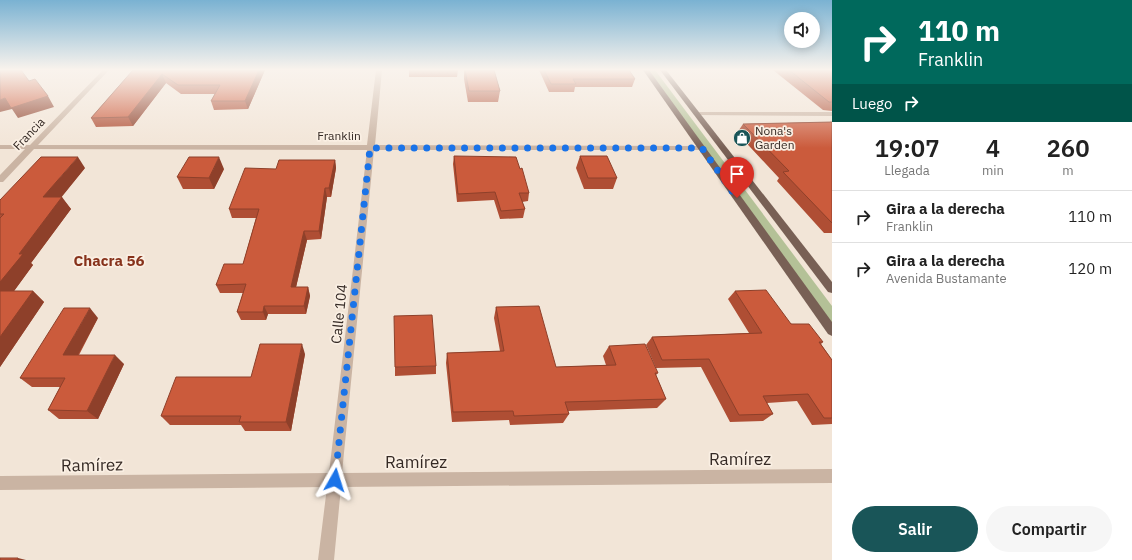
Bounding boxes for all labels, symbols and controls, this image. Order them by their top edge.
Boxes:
map controls [784,12,820,48]
button: sound [784,12,820,48]
text: 110 m [918,12,1000,49]
icon: right [852,16,904,68]
text: Franklin [918,48,983,71]
icon: right [900,92,922,114]
text: Luego [852,94,892,113]
street label: Francia [10,114,48,153]
place label: Nona's Garden [755,123,794,152]
street label: Franklin [317,128,361,143]
shop icon: Nona's Garden [732,128,752,148]
text: 19:07 [874,132,940,164]
text: 4 [986,132,1000,164]
text: 260 [1046,132,1090,164]
pin [720,157,754,198]
text: Llegada [884,162,930,179]
text: min [982,162,1004,179]
text: m [1062,162,1074,179]
icon: arrive [726,163,748,185]
text: Gira a la derecha [886,199,1005,218]
icon: right [852,206,874,228]
text: 110 m [1068,207,1112,226]
text: Franklin [886,218,933,235]
district label: Chacra 56 [74,251,144,270]
text: Gira a la derecha [886,251,1005,270]
icon: right [852,258,874,280]
text: 120 m [1068,259,1112,278]
text: Avenida Bustamante [886,270,1007,287]
street label: Calle 104 [327,283,351,345]
street label: Ramírez [709,448,771,470]
street label: Ramírez [385,451,447,473]
street label: Ramírez [61,453,123,477]
position arrow [314,459,356,501]
button: Salir [852,506,978,552]
button: Compartir [986,506,1112,552]

